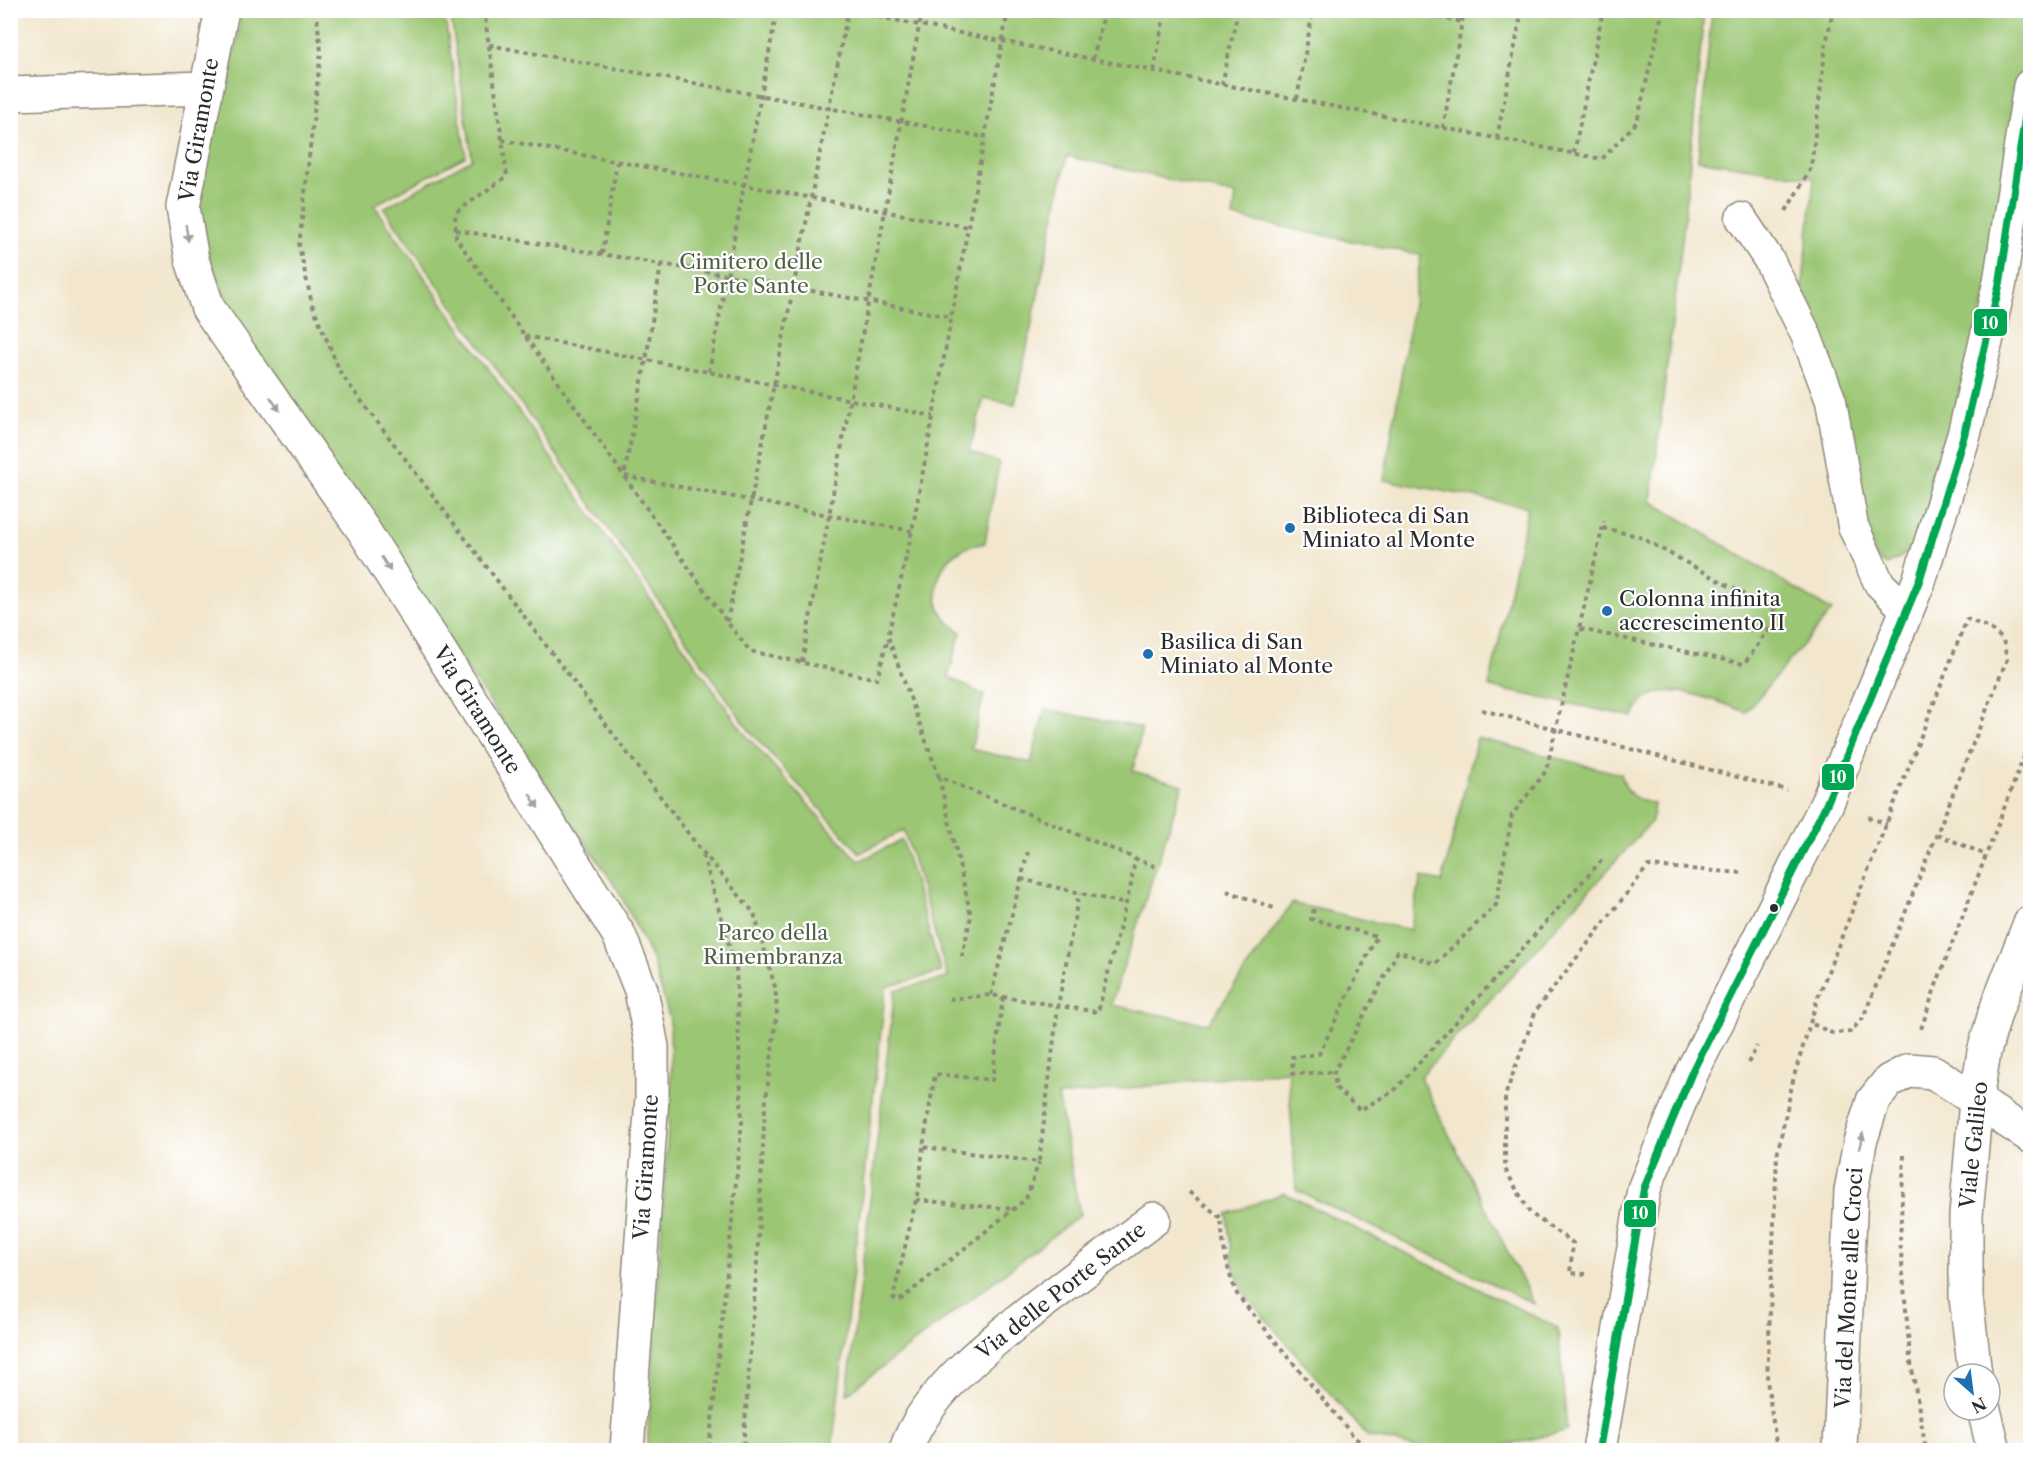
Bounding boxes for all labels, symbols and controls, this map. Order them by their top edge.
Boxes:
street label: Via Giramonte [173,56,223,205]
one-way arrow [183,224,192,243]
park label: Cimitero delle Porte Sante [679,249,823,298]
line badge: 10 [1973,308,2008,337]
text: 10 [1981,313,1999,333]
one-way arrow [269,395,281,411]
place label: Biblioteca di San Miniato al Monte [1302,503,1475,552]
marker: Biblioteca di San Miniato al Monte [1283,521,1297,535]
one-way arrow [380,556,391,573]
place label: Colonna infinita accrescimento II [1619,586,1785,635]
marker: Colonna infinita accrescimento II [1600,604,1614,618]
place label: Basilica di San Miniato al Monte [1160,629,1333,678]
street label: Via Giramonte [428,640,527,778]
marker: Basilica di San Miniato al Monte [1141,647,1155,661]
line badge: 10 [1821,763,1855,791]
text: 10 [1829,767,1847,787]
one-way arrow [529,792,540,809]
unlabelled marker [1768,902,1780,914]
park label: Parco della Rimembranza [703,920,844,969]
street label: Viale Galileo [1954,1080,1993,1211]
street label: Via Giramonte [628,1093,663,1242]
one-way arrow [1856,1132,1866,1150]
street label: Via del Monte alle Croci [1830,1167,1867,1410]
line badge: 10 [1623,1199,1657,1228]
text: 10 [1631,1203,1649,1223]
street label: Via delle Porte Sante [970,1217,1150,1365]
north arrow [1942,1362,2002,1422]
text: N [1968,1393,1990,1417]

